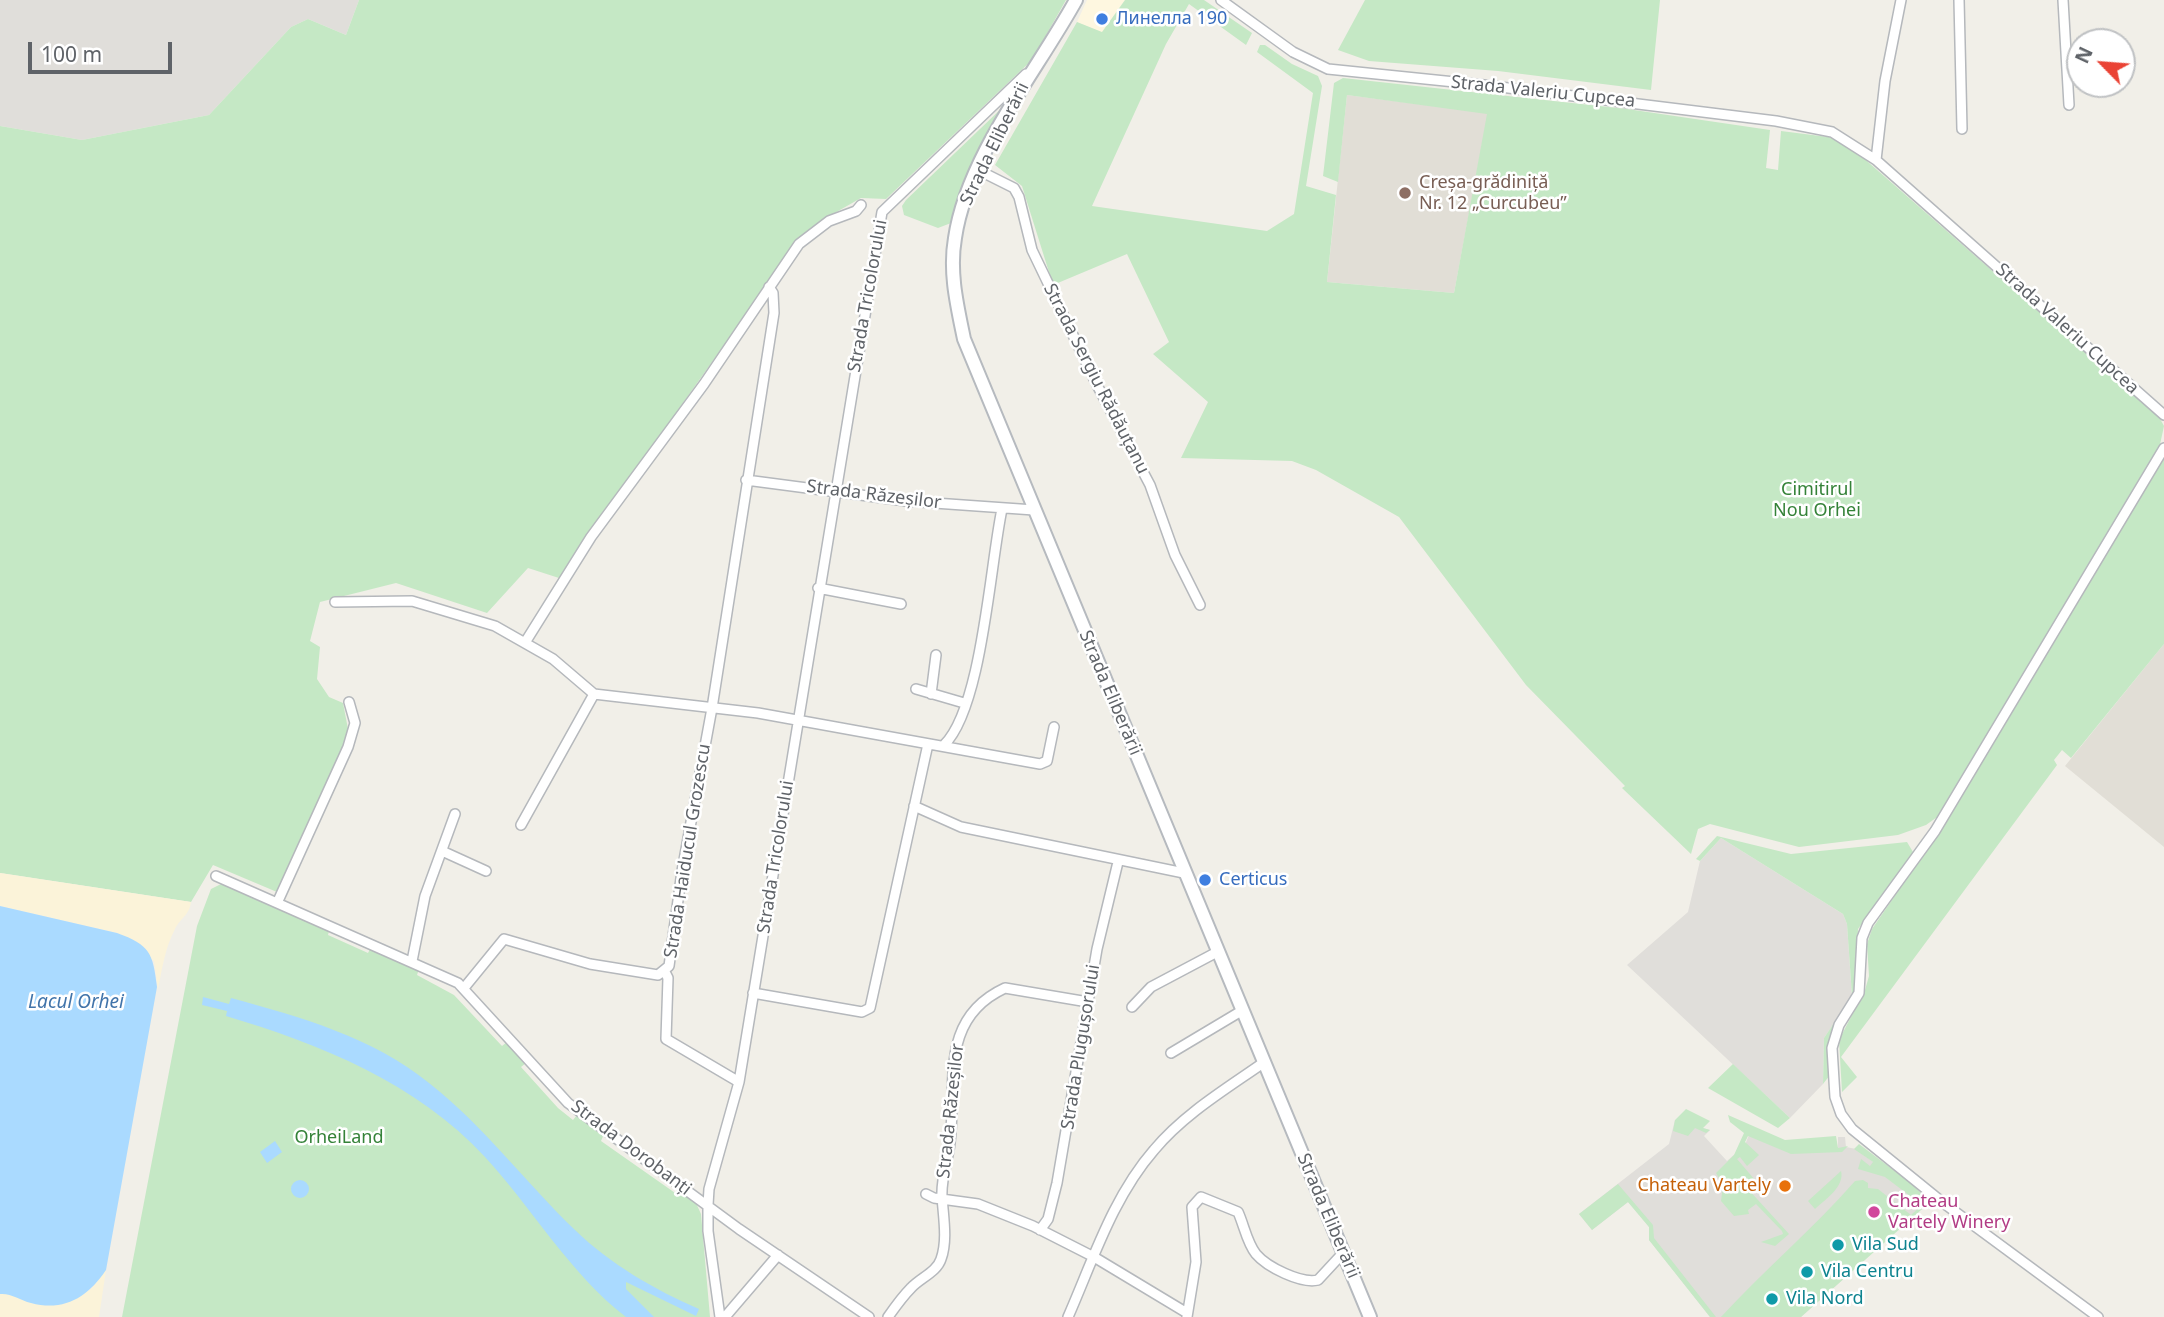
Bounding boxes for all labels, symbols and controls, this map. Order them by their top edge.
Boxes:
place label: Линелла 190 [1116,8,1227,30]
marker: Линелла 190 [1094,11,1110,27]
scale bar [32,28,175,72]
north arrow [2066,28,2136,98]
text: 100 m [41,40,102,68]
text: N [2069,42,2099,67]
street label: Strada Valeriu Cupcea [1450,72,1636,112]
street label: Strada Eliberării [956,79,1034,209]
place label: Creșa-grădiniță Nr. 12 „Curcubeu” [1419,172,1567,214]
marker: Creșa-grădiniță Nr. 12 „Curcubeu” [1397,185,1413,201]
street label: Strada Tricolorului [844,218,892,374]
street label: Strada Valeriu Cupcea [1991,259,2143,399]
street label: Strada Sergiu Rădăuțanu [1039,280,1153,478]
street label: Strada Răzeșilor [805,476,943,514]
park label: Cimitirul Nou Orhei [1773,479,1861,522]
street label: Strada Eliberării [1074,627,1146,759]
street label: Strada Haiducul Grozescu [660,742,716,960]
street label: Strada Tricolorului [753,779,799,935]
place label: Certicus [1219,869,1287,891]
marker: Certicus [1197,872,1213,888]
street label: Strada Plugușorului [1057,963,1105,1131]
water label: Lacul Orhei [28,992,124,1014]
street label: Strada Răzeșilor [933,1042,969,1180]
street label: Strada Dorobanți [567,1096,695,1200]
park label: OrheiLand [294,1127,384,1149]
street label: Strada Eliberării [1292,1150,1364,1282]
place label: Chateau Vartely [1637,1175,1771,1197]
marker: Chateau Vartely [1777,1178,1793,1194]
place label: Chateau Vartely Winery [1888,1191,2010,1234]
marker: Chateau Vartely Winery [1866,1204,1882,1220]
place label: Vila Sud [1852,1234,1919,1256]
marker: Vila Sud [1830,1237,1846,1253]
place label: Vila Centru [1821,1261,1914,1283]
marker: Vila Centru [1799,1264,1815,1280]
place label: Vila Nord [1786,1288,1864,1310]
marker: Vila Nord [1764,1291,1780,1307]

